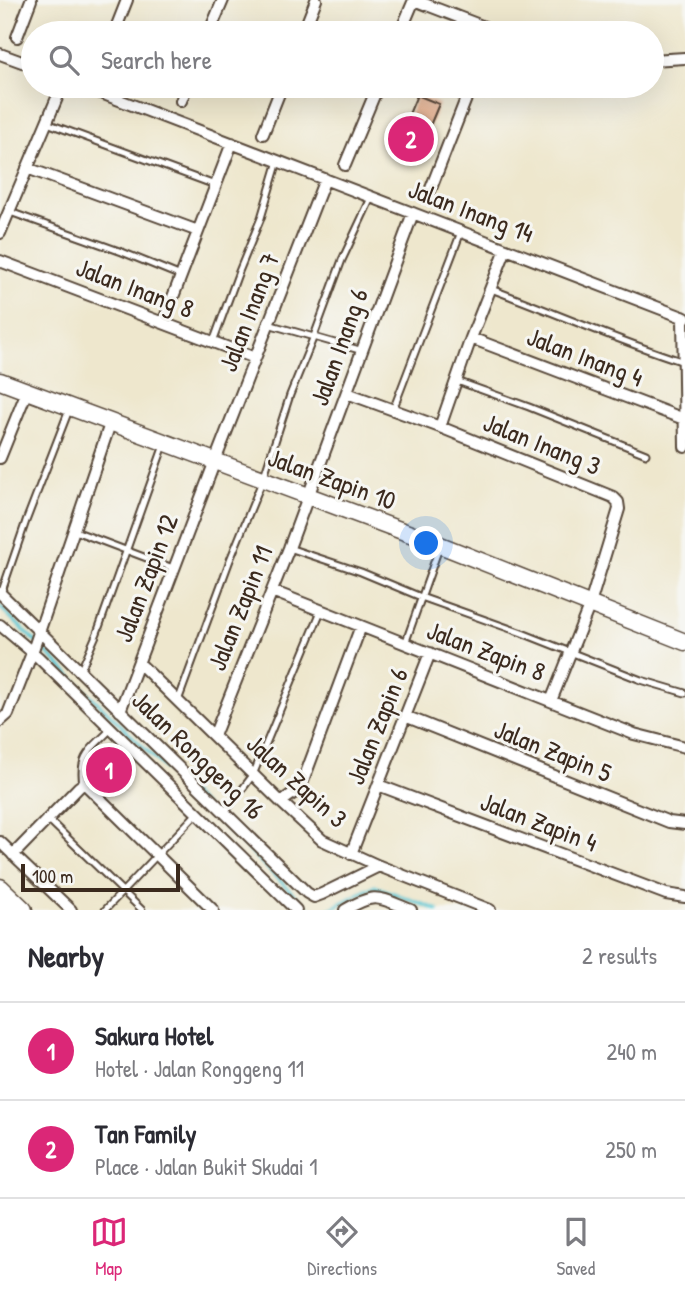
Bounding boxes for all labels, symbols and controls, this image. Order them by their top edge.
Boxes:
search box [21,21,664,98]
icon: search [45,41,83,79]
text: Search here [101,42,212,77]
pin: 2 [388,113,434,165]
street label: Jalan Inang 14 [404,171,539,250]
street label: Jalan Inang 7 [210,247,287,376]
street label: Jalan Inang 8 [71,249,199,326]
street label: Jalan Inang 6 [301,283,376,410]
street label: Jalan Inang 4 [522,318,648,395]
street label: Jalan Inang 3 [478,404,606,483]
street label: Jalan Zapin 10 [263,439,401,518]
street label: Jalan Zapin 12 [105,509,186,647]
your location [409,526,443,560]
street label: Jalan Zapin 11 [199,540,280,675]
street label: Jalan Zapin 8 [422,612,550,689]
street label: Jalan Zapin 6 [337,662,416,789]
street label: Jalan Ronggeng 16 [125,683,272,827]
street label: Jalan Zapin 5 [489,711,617,790]
street label: Jalan Zapin 3 [239,726,355,835]
pin: 1 [86,744,132,796]
street label: Jalan Zapin 4 [476,783,603,860]
scale bar [21,861,180,893]
text: 100 m [32,863,73,889]
text: Nearby [28,936,104,976]
text: 2 results [582,940,657,971]
text: Sakura Hotel [95,1018,213,1053]
text: 1 [47,1036,55,1067]
text: 240 m [606,1036,657,1067]
text: Hotel · Jalan Ronggeng 11 [95,1053,304,1084]
text: Tan Family [95,1116,196,1151]
text: 2 [46,1134,56,1165]
text: 250 m [605,1134,657,1165]
text: Place · Jalan Bukit Skudai 1 [95,1151,318,1182]
tab: Map [90,1213,128,1281]
tab: Directions [307,1213,377,1281]
tab: Saved [557,1213,595,1281]

